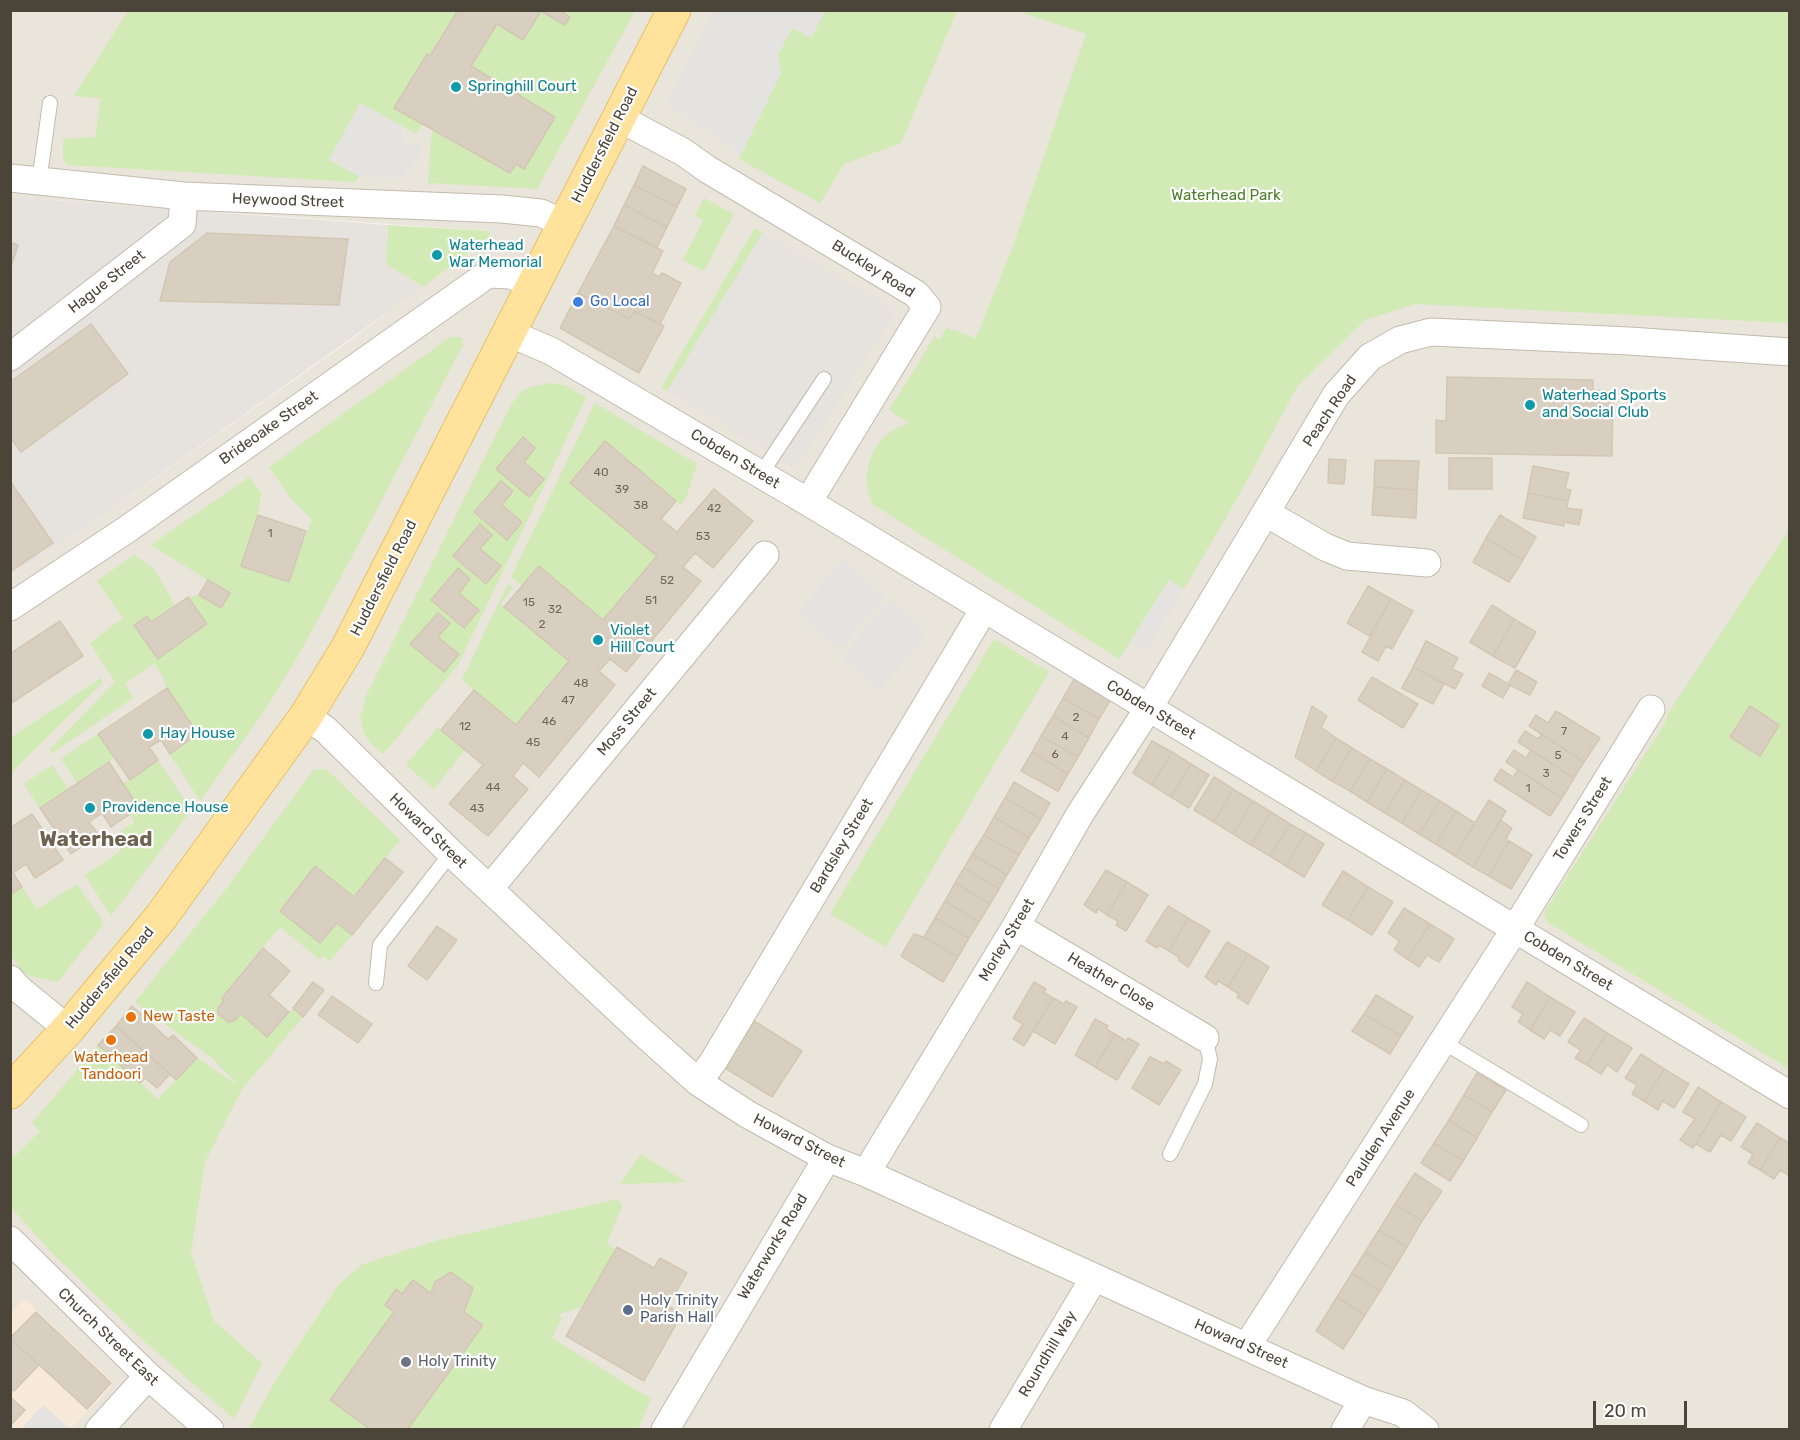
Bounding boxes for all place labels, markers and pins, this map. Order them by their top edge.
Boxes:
place label: Springhill Court [468,78,577,96]
marker: Springhill Court [449,80,463,94]
place label: Waterhead War Memorial [449,237,542,272]
marker: Waterhead War Memorial [430,248,444,262]
place label: Go Local [590,293,650,311]
marker: Go Local [571,295,585,309]
place label: Waterhead Sports and Social Club [1542,387,1666,422]
marker: Waterhead Sports and Social Club [1523,398,1537,412]
place label: Violet Hill Court [610,622,674,657]
marker: Violet Hill Court [591,633,605,647]
place label: Hay House [160,725,235,743]
marker: Hay House [141,727,155,741]
place label: Providence House [102,799,229,817]
marker: Providence House [83,801,97,815]
place label: New Taste [143,1008,215,1026]
marker: New Taste [124,1010,138,1024]
marker: Waterhead Tandoori [104,1033,118,1047]
place label: Waterhead Tandoori [74,1049,148,1084]
place label: Holy Trinity Parish Hall [640,1292,719,1327]
marker: Holy Trinity Parish Hall [621,1303,635,1317]
place label: Holy Trinity [418,1353,497,1371]
marker: Holy Trinity [399,1355,413,1369]

